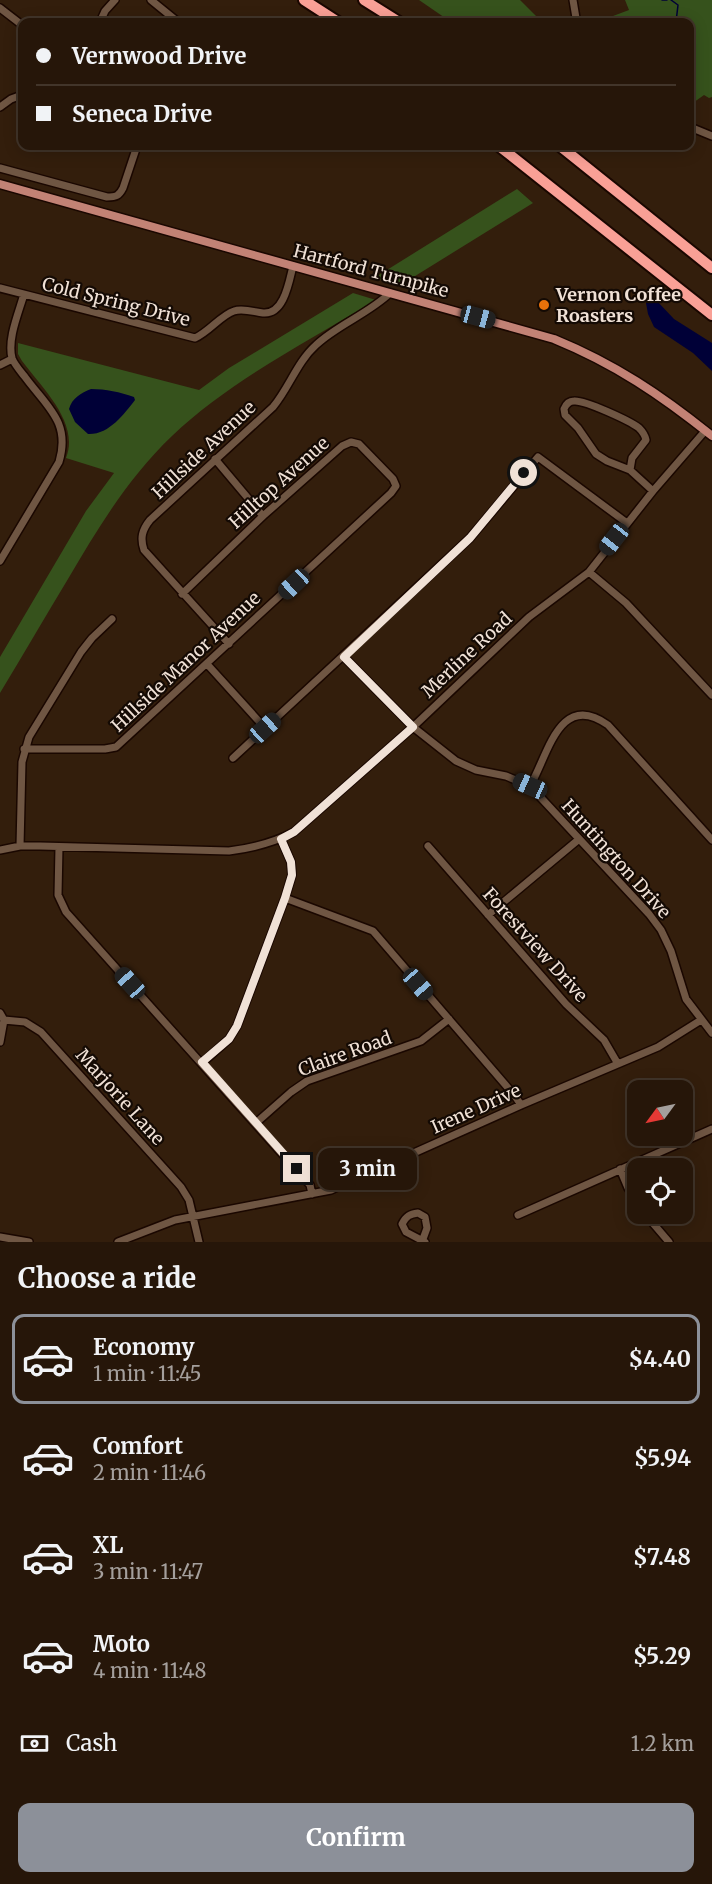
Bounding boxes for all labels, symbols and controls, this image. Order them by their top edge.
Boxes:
text: Vernwood Drive [72,42,246,70]
text: Seneca Drive [72,100,212,128]
street label: Hartford Turnpike [291,239,451,302]
street label: Cold Spring Drive [40,272,192,331]
place label: Vernon Coffee Roasters [555,283,681,327]
marker: Vernon Coffee Roasters [537,298,551,312]
car [458,304,498,330]
street label: Hillside Avenue [147,396,260,504]
street label: Hilltop Avenue [224,432,333,534]
route start [510,459,537,486]
car [596,519,632,559]
car [275,565,313,603]
street label: Hillside Manor Avenue [106,586,265,737]
street label: Merline Road [417,607,517,702]
car [246,709,284,747]
car [510,770,550,802]
street label: Huntington Drive [557,794,676,923]
street label: Forestview Drive [478,883,593,1007]
car [111,964,149,1002]
car [399,965,437,1003]
street label: Claire Road [295,1026,395,1081]
street label: Marjorie Lane [71,1044,170,1150]
street label: Irene Drive [427,1079,524,1139]
north arrow [627,1080,693,1146]
map controls [627,1080,693,1224]
callout: 3 min [318,1148,417,1190]
route end [283,1155,310,1182]
text: 3 min [339,1156,396,1181]
button: locate [627,1158,693,1224]
text: Choose a ride [18,1261,196,1295]
icon: car [21,1332,75,1386]
text: Economy [93,1333,194,1361]
text: $4.40 [629,1345,691,1373]
text: 1 min · 11:45 [93,1361,201,1386]
icon: car [21,1431,75,1485]
text: Comfort [93,1432,183,1460]
text: $5.94 [634,1444,691,1472]
text: 2 min · 11:46 [93,1460,206,1485]
icon: car [21,1530,75,1584]
text: XL [93,1531,123,1559]
text: $7.48 [633,1543,691,1571]
text: 3 min · 11:47 [93,1559,203,1584]
icon: car [21,1629,75,1683]
text: Moto [93,1630,150,1658]
text: $5.29 [633,1642,691,1670]
text: 4 min · 11:48 [93,1658,207,1683]
icon: cash [18,1727,51,1760]
text: Cash [66,1729,117,1757]
text: 1.2 km [631,1731,694,1756]
button: Confirm [18,1803,694,1872]

